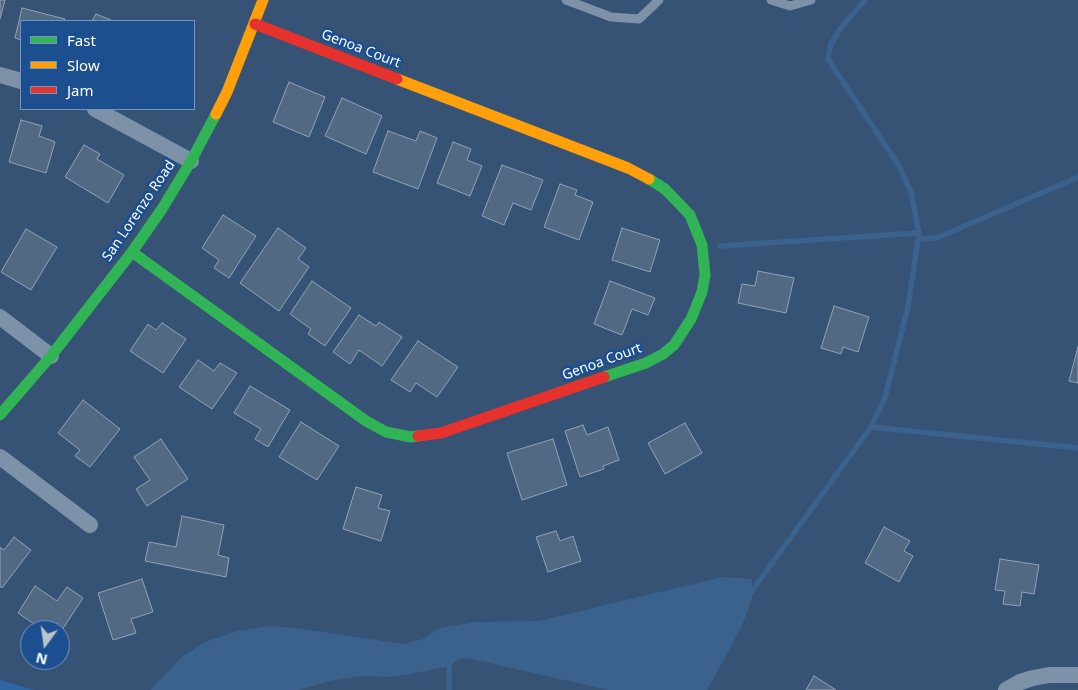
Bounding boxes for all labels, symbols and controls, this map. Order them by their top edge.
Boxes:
legend [20,20,195,110]
street label: Genoa Court [319,26,403,72]
text: Fast [67,30,96,50]
text: Slow [67,55,100,75]
text: Jam [67,80,94,100]
street label: San Lorenzo Road [99,157,179,265]
street label: Genoa Court [560,340,644,384]
north arrow [20,620,70,670]
text: N [34,648,49,670]

